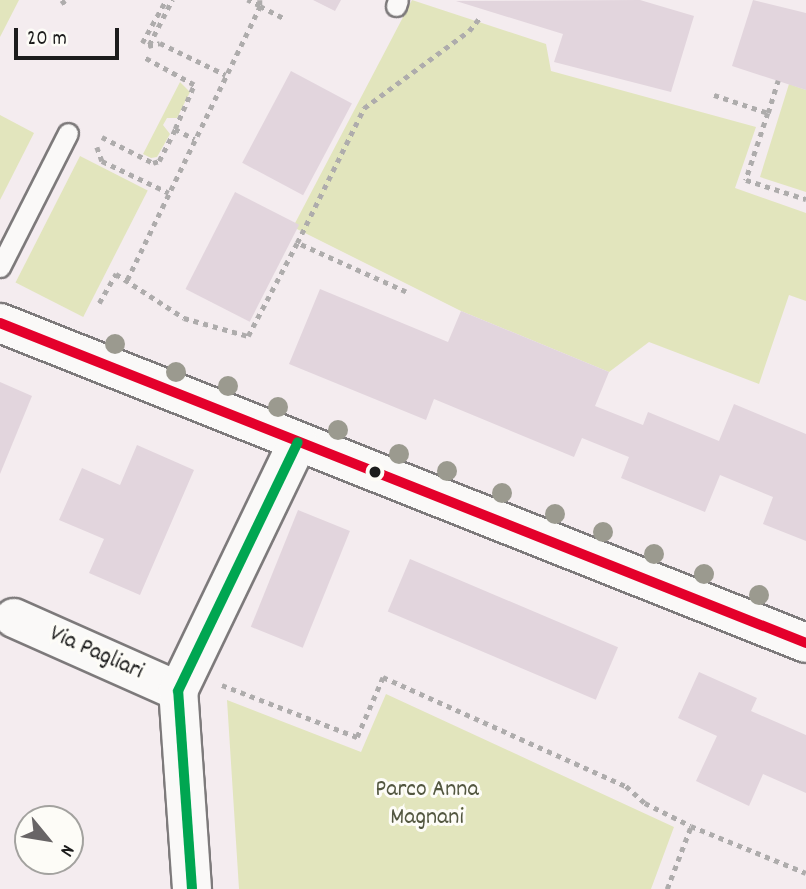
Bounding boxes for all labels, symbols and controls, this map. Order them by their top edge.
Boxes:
scale bar [18,14,122,58]
text: 20 m [27,25,67,55]
unlabelled marker [368,465,382,479]
street label: Via Pagliari [44,621,148,687]
park label: Parco Anna Magnani [375,777,479,833]
north arrow [14,805,84,875]
text: N [52,839,80,861]

